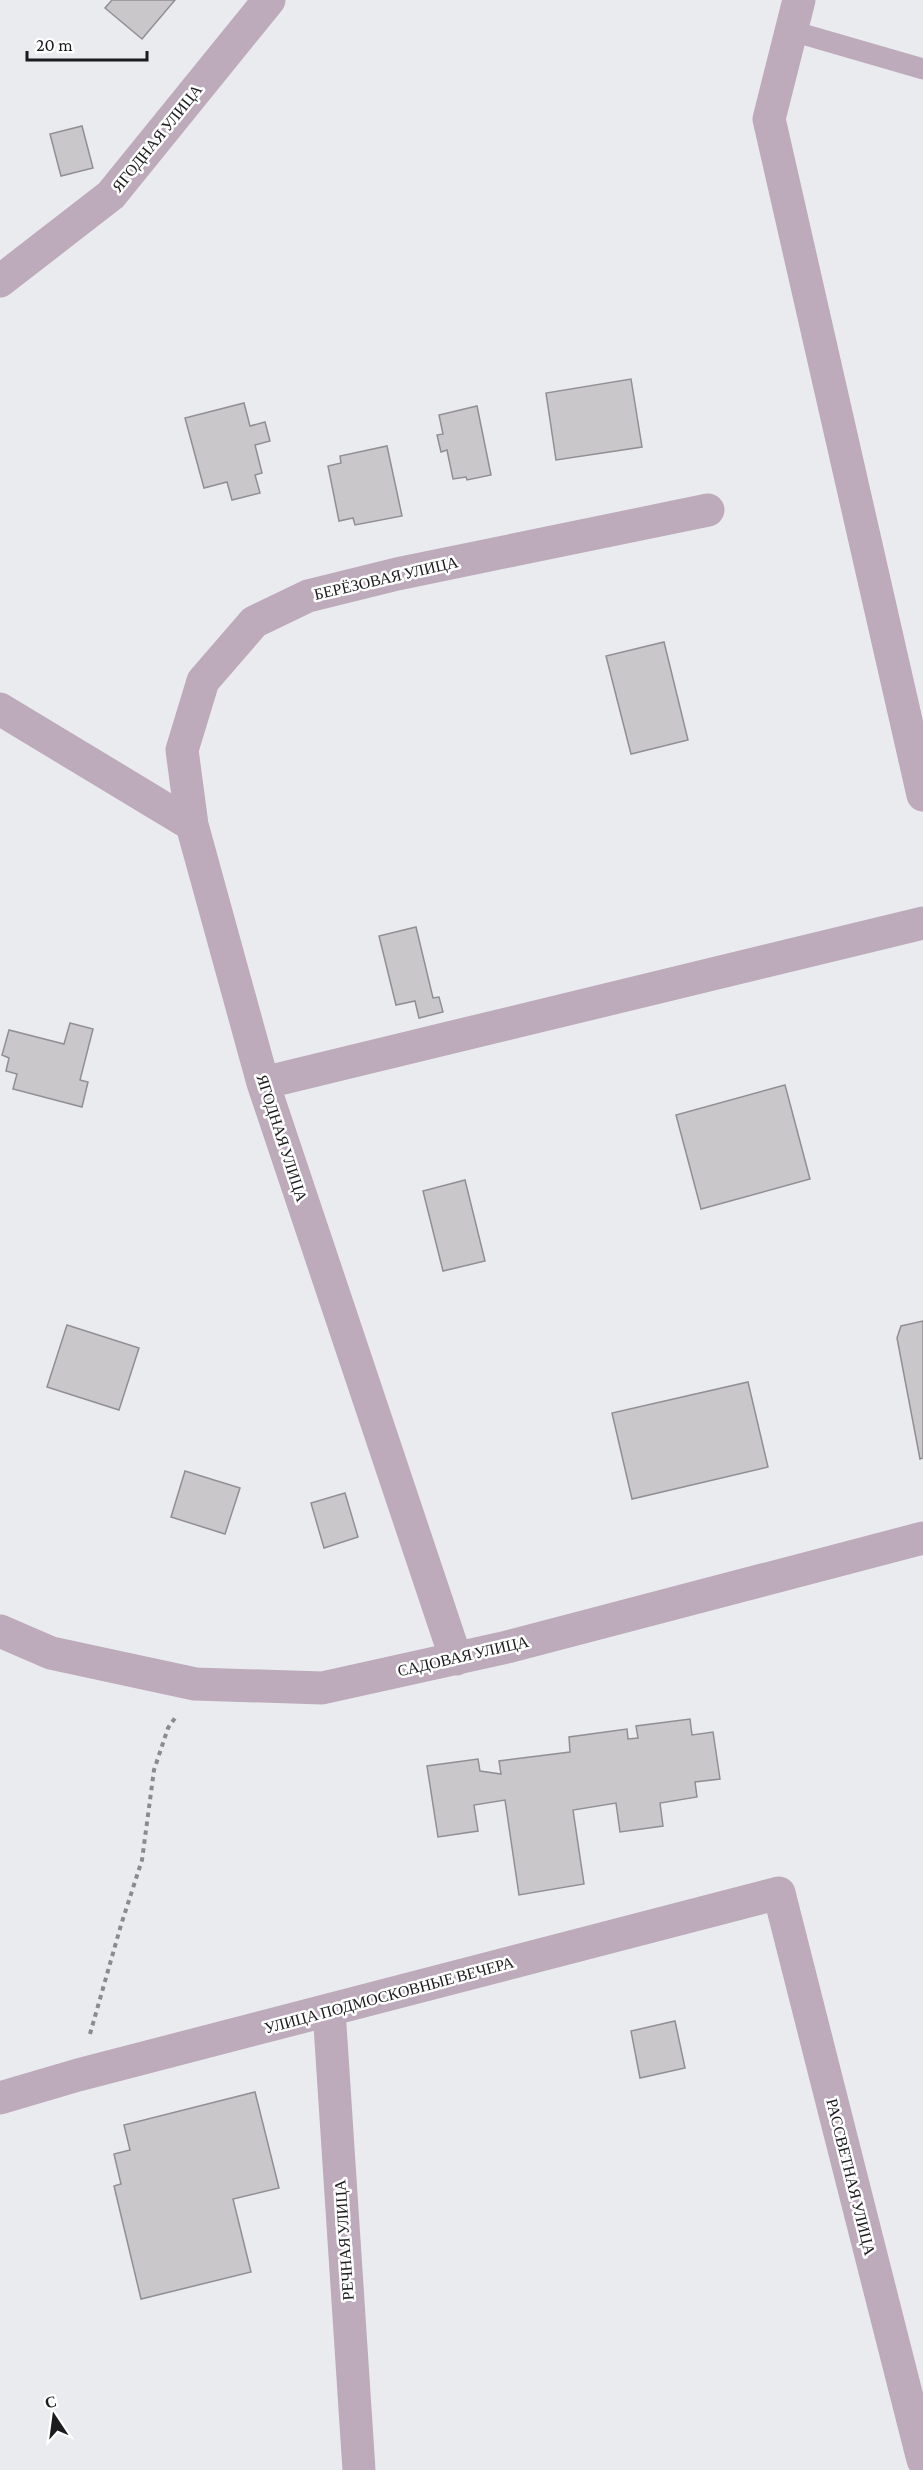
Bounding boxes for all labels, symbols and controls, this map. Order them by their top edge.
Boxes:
scale bar [27,24,147,62]
text: 20 m [36,35,73,55]
street label: ЯГОДНАЯ УЛИЦА [109,81,207,196]
street label: БЕРЁЗОВАЯ УЛИЦА [312,553,460,604]
street label: ЯГОДНАЯ УЛИЦА [252,1072,311,1205]
street label: САДОВАЯ УЛИЦА [396,1633,531,1680]
street label: УЛИЦА ПОДМОСКОВНЫЕ ВЕЧЕРА [262,1953,516,2038]
street label: РАССВЕТНАЯ УЛИЦА [822,2097,879,2258]
street label: РЕЧНАЯ УЛИЦА [331,2179,358,2301]
north arrow [24,2386,84,2446]
text: С [43,2392,58,2411]

